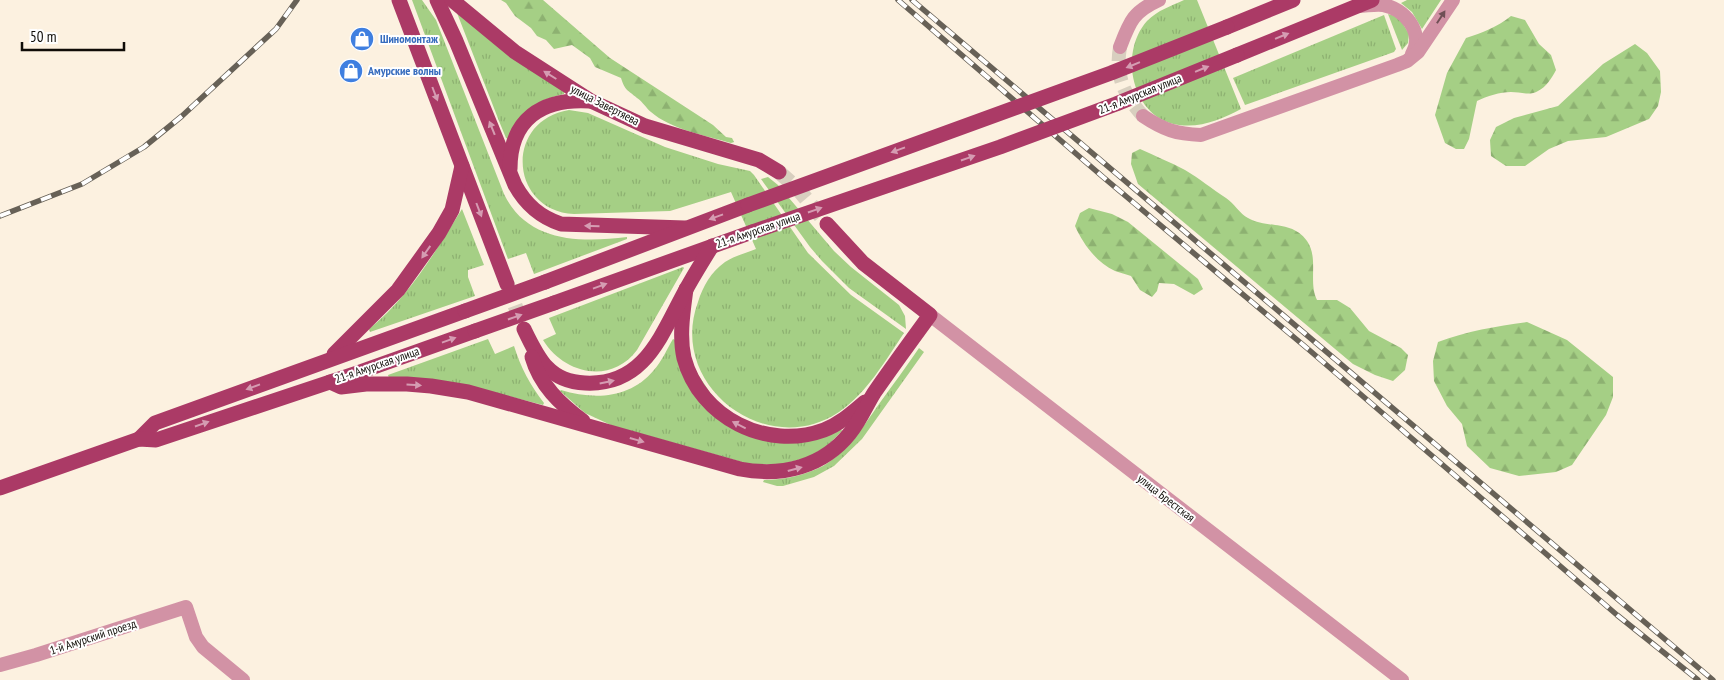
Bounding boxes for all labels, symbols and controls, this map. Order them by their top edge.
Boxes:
one-way arrow [1437,11,1446,24]
scale bar [22,20,125,52]
shop icon: Шиномонтаж [349,26,375,52]
text: 50 m [30,27,56,46]
place label: Шиномонтаж [380,31,439,46]
one-way arrow [1275,32,1289,40]
shop icon: Амурские волны [338,58,364,84]
one-way arrow [1125,61,1140,69]
place label: Амурские волны [367,63,441,78]
one-way arrow [1195,65,1210,73]
street label: 21-я Амурская улица [1096,70,1184,117]
one-way arrow [543,71,557,80]
street label: улица Завертяева [568,81,642,128]
one-way arrow [432,87,439,102]
one-way arrow [488,120,496,135]
one-way arrow [890,146,905,154]
one-way arrow [961,154,976,162]
one-way arrow [475,203,483,218]
one-way arrow [807,206,822,214]
street label: 21-я Амурская улица [714,208,802,251]
one-way arrow [708,213,723,221]
one-way arrow [583,222,599,230]
one-way arrow [421,245,431,258]
one-way arrow [593,282,608,290]
one-way arrow [507,313,522,320]
one-way arrow [442,336,457,344]
street label: 21-я Амурская улица [333,343,421,386]
one-way arrow [599,377,615,385]
one-way arrow [407,381,423,389]
one-way arrow [245,383,260,391]
one-way arrow [195,420,210,428]
one-way arrow [732,420,746,428]
one-way arrow [630,437,645,445]
one-way arrow [788,464,803,472]
street label: улица Брестская [1135,471,1198,525]
street label: 1-й Амурский проезд [48,615,139,658]

